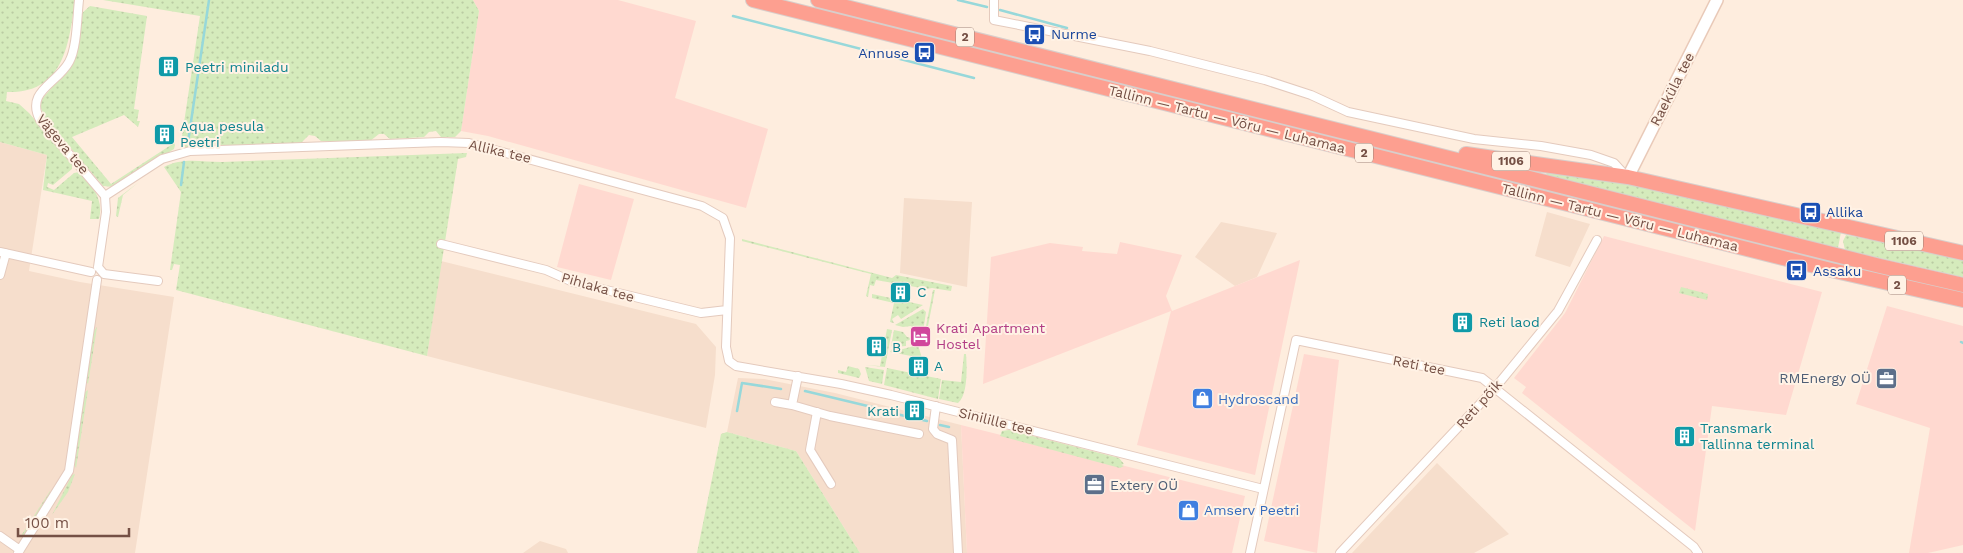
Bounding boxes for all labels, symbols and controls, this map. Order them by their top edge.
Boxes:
bus stop icon: Nurme [1023,22,1047,46]
place label: Nurme [1051,26,1097,42]
road number: 2 [956,28,974,46]
bus stop icon: Annuse [913,41,937,65]
place label: Annuse [858,45,909,61]
street label: Raeküla tee [1647,50,1697,128]
building icon: Peetri miniladu [157,55,181,79]
place label: Peetri miniladu [185,59,289,75]
street label: Tallinn — Tartu — Võru — Luhamaa [1107,82,1347,156]
street label: Vägeva tee [34,111,92,177]
place label: Aqua pesula Peetri [180,118,264,150]
building icon: Aqua pesula Peetri [152,122,176,146]
street label: Allika tee [467,136,533,166]
road number: 2 [1355,144,1373,162]
road number: 1106 [1492,152,1530,170]
street label: Tallinn — Tartu — Võru — Luhamaa [1500,180,1740,254]
bus stop icon: Allika [1798,200,1822,224]
place label: Allika [1826,204,1863,220]
road number: 1106 [1885,232,1923,250]
bus stop icon: Assaku [1785,259,1809,283]
place label: Assaku [1813,263,1861,279]
street label: Pihlaka tee [560,269,636,305]
road number: 2 [1888,276,1906,294]
building icon: C [889,280,913,304]
place label: C [917,284,927,300]
building icon: Reti laod [1451,310,1475,334]
place label: Reti laod [1479,314,1540,330]
place label: Krati Apartment Hostel [936,320,1045,352]
hotel icon: Krati Apartment Hostel [908,324,932,348]
building icon: B [864,335,888,359]
place label: B [892,339,901,355]
street label: Reti tee [1391,352,1447,378]
building icon: A [906,354,930,378]
place label: A [934,358,943,374]
office icon: RMEnergy OÜ [1875,366,1899,390]
place label: RMEnergy OÜ [1779,370,1871,386]
street label: Reti põik [1453,376,1505,432]
shop icon: Hydroscand [1190,387,1214,411]
place label: Hydroscand [1218,391,1299,407]
building icon: Krati [903,399,927,423]
place label: Krati [867,403,899,419]
street label: Sinilille tee [957,404,1035,438]
place label: Transmark Tallinna terminal [1700,420,1815,452]
building icon: Transmark Tallinna terminal [1672,424,1696,448]
office icon: Extery OÜ [1082,473,1106,497]
place label: Extery OÜ [1110,477,1178,493]
shop icon: Amserv Peetri [1176,498,1200,522]
place label: Amserv Peetri [1204,502,1299,518]
scale bar [18,506,129,538]
text: 100 m [25,514,69,532]

